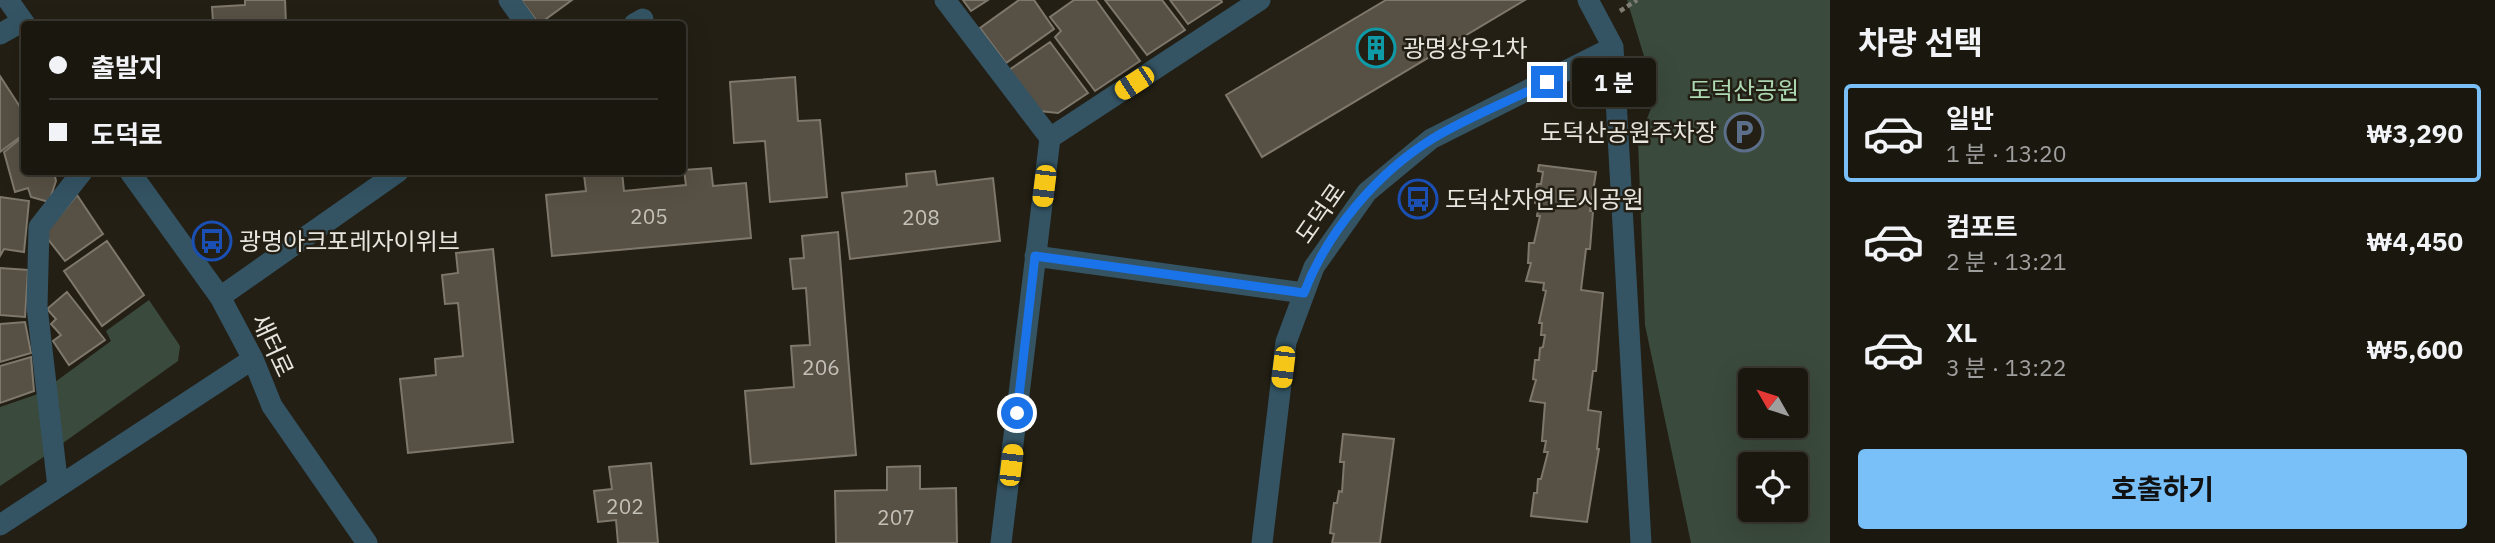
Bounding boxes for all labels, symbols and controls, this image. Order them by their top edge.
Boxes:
text: 차량 선택 [1858,21,1983,63]
building icon: 광명상우1차 [1355,27,1397,69]
place label: 광명상우1차 [1403,32,1528,64]
text: 출발지 [91,50,163,84]
callout: 1 분 [1572,57,1656,106]
car [1111,63,1158,103]
route end [1531,66,1563,98]
text: 1 분 [1594,67,1634,97]
park label: 도덕산공원 [1689,74,1799,106]
text: 일반 [1946,101,1994,135]
icon: car [1862,102,1925,165]
parking icon: 도덕산공원주차장 [1723,111,1765,153]
place label: 도덕산공원주차장 [1540,116,1717,148]
text: ₩3,290 [2366,116,2463,150]
text: 도덕로 [91,117,163,151]
text: 1 분 · 13:20 [1946,138,2067,168]
car [1032,164,1057,208]
street label: 도덕로 [1288,177,1352,249]
bus stop icon: 도덕산자연도시공원 [1397,178,1439,220]
place label: 도덕산자연도시공원 [1445,183,1644,215]
house number: 205 [630,202,668,230]
house number: 208 [902,203,940,231]
text: 컴포트 [1946,209,2018,243]
icon: car [1862,210,1925,273]
bus stop icon: 광명아크포레자이위브 [191,220,233,262]
text: ₩4,450 [2366,224,2463,258]
place label: 광명아크포레자이위브 [239,225,460,257]
text: 2 분 · 13:21 [1946,246,2067,276]
street label: 새터로 [244,308,302,382]
text: XL [1946,315,1977,349]
icon: car [1862,318,1925,381]
text: ₩5,600 [2366,332,2463,366]
car [1271,345,1296,389]
text: 3 분 · 13:22 [1946,352,2067,382]
house number: 206 [802,353,840,381]
north arrow [1738,368,1808,438]
map controls [1738,368,1808,522]
route start [1001,397,1033,429]
car [999,443,1024,487]
button: 호출하기 [1858,449,2467,529]
button: locate [1738,452,1808,522]
house number: 202 [606,492,644,520]
house number: 207 [877,503,915,531]

